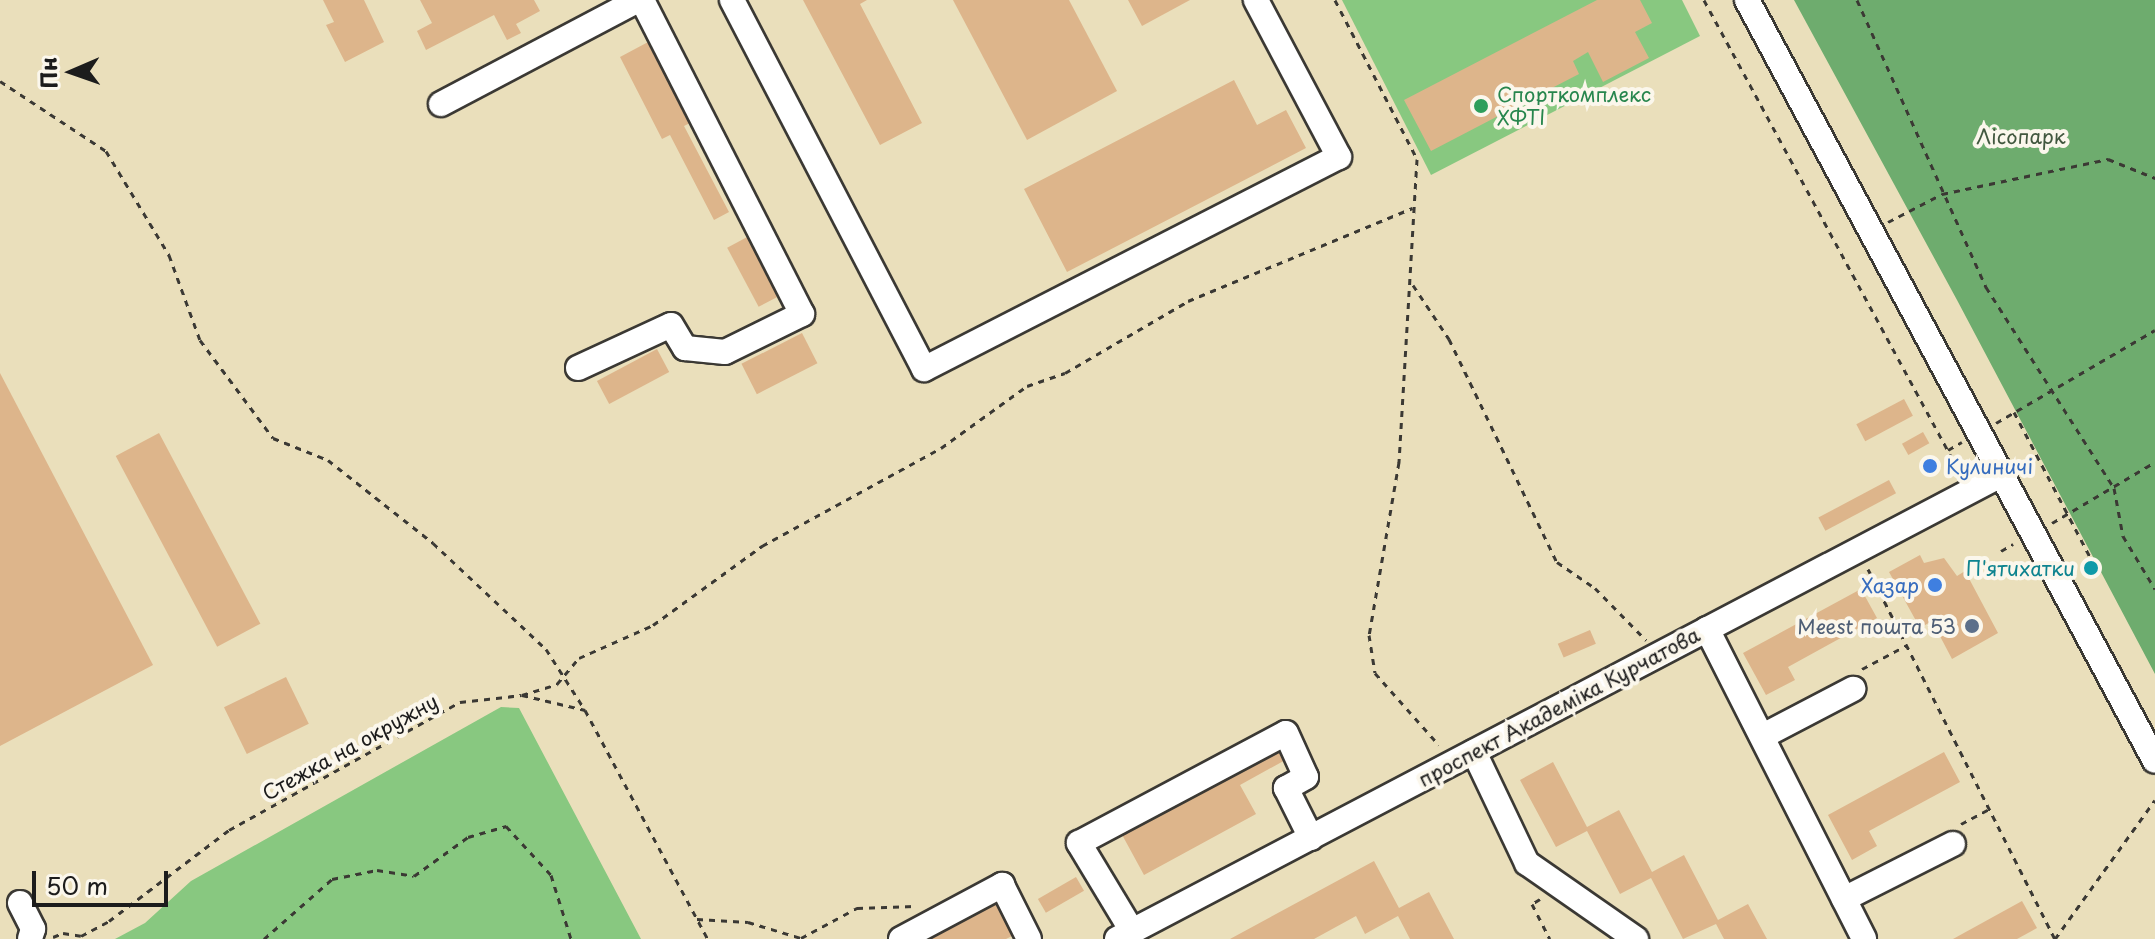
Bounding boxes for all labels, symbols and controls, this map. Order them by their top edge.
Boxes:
north arrow [32,32,112,112]
text: Пн [30,56,65,89]
place label: Спорткомплекс ХФТІ [1497,82,1651,129]
marker: Спорткомплекс ХФТІ [1472,97,1490,115]
park label: Лісопарк [1976,124,2066,148]
place label: Кулиничі [1946,454,2033,478]
marker: Кулиничі [1921,457,1939,475]
place label: П'ятихатки [1966,556,2075,580]
marker: П'ятихатки [2082,559,2100,577]
place label: Хазар [1861,573,1919,597]
marker: Хазар [1926,576,1944,594]
place label: Meest пошта 53 [1798,614,1956,638]
marker: Meest пошта 53 [1963,617,1981,635]
street label: проспект Академіка Курчатова [1413,622,1705,792]
street label: Стежка на окружну [257,688,443,806]
scale bar [36,855,172,905]
text: 50 m [46,867,108,903]

